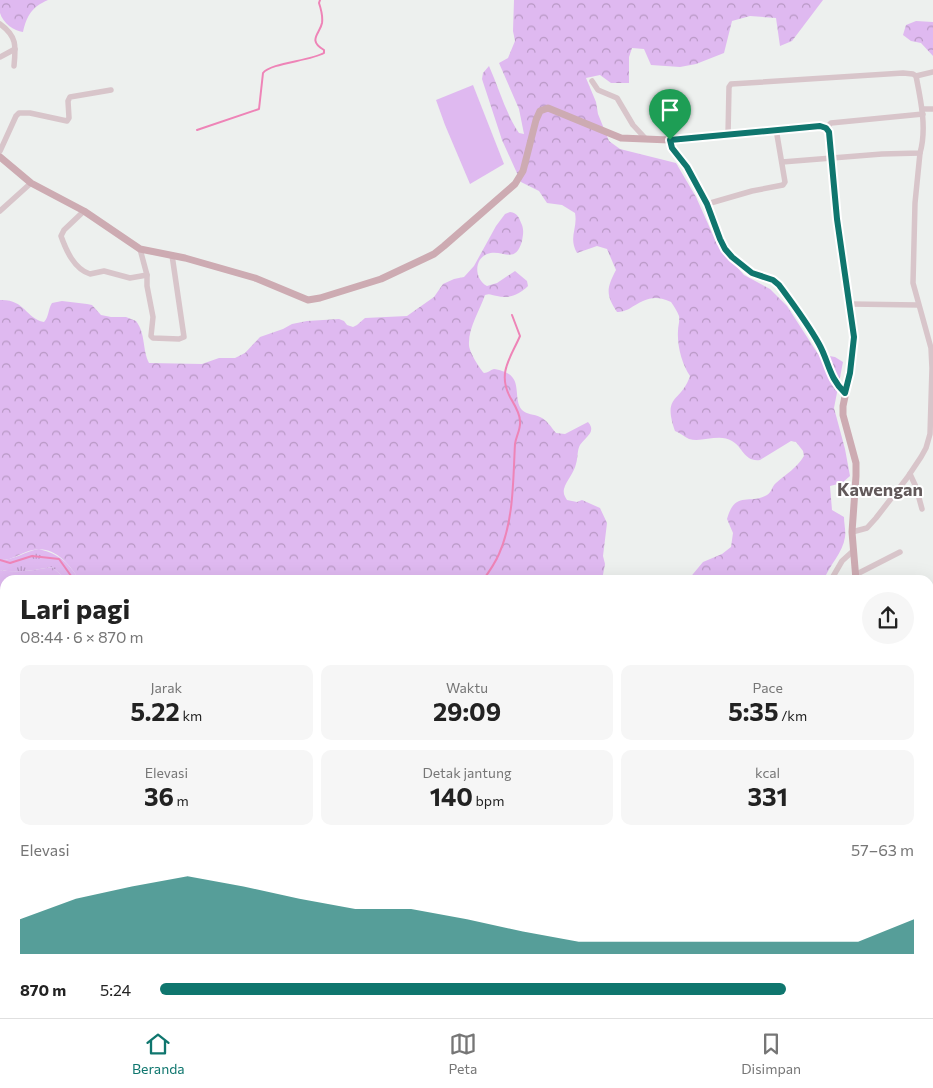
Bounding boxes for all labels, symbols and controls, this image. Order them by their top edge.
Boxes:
pin [649,89,691,140]
icon: arrive [656,96,684,124]
district label: Kawengan [837,478,923,500]
text: Lari pagi [20,591,130,625]
button: share [862,592,914,644]
text: 08:44 · 6 × 870 m [20,627,143,646]
text: Jarak [150,679,182,696]
text: Waktu [446,679,488,696]
text: Pace [752,679,783,696]
text: 5.22 [130,696,180,726]
text: 29:09 [433,696,501,726]
text: 5:35 [728,696,778,726]
text: km [180,707,202,724]
text: /km [778,707,807,724]
text: Elevasi [145,764,188,781]
text: Detak jantung [422,764,512,781]
text: kcal [755,764,780,781]
text: 36 [144,781,174,811]
text: 140 [430,781,473,811]
text: 331 [748,781,788,811]
text: m [174,792,189,809]
text: bpm [473,792,504,809]
text: Elevasi [20,840,70,859]
text: 57–63 m [851,840,914,859]
text: 870 m [20,980,66,999]
text: 5:24 [100,980,131,999]
tab: Beranda [132,1030,185,1077]
tab: Peta [449,1030,477,1077]
tab: Disimpan [741,1030,801,1077]

